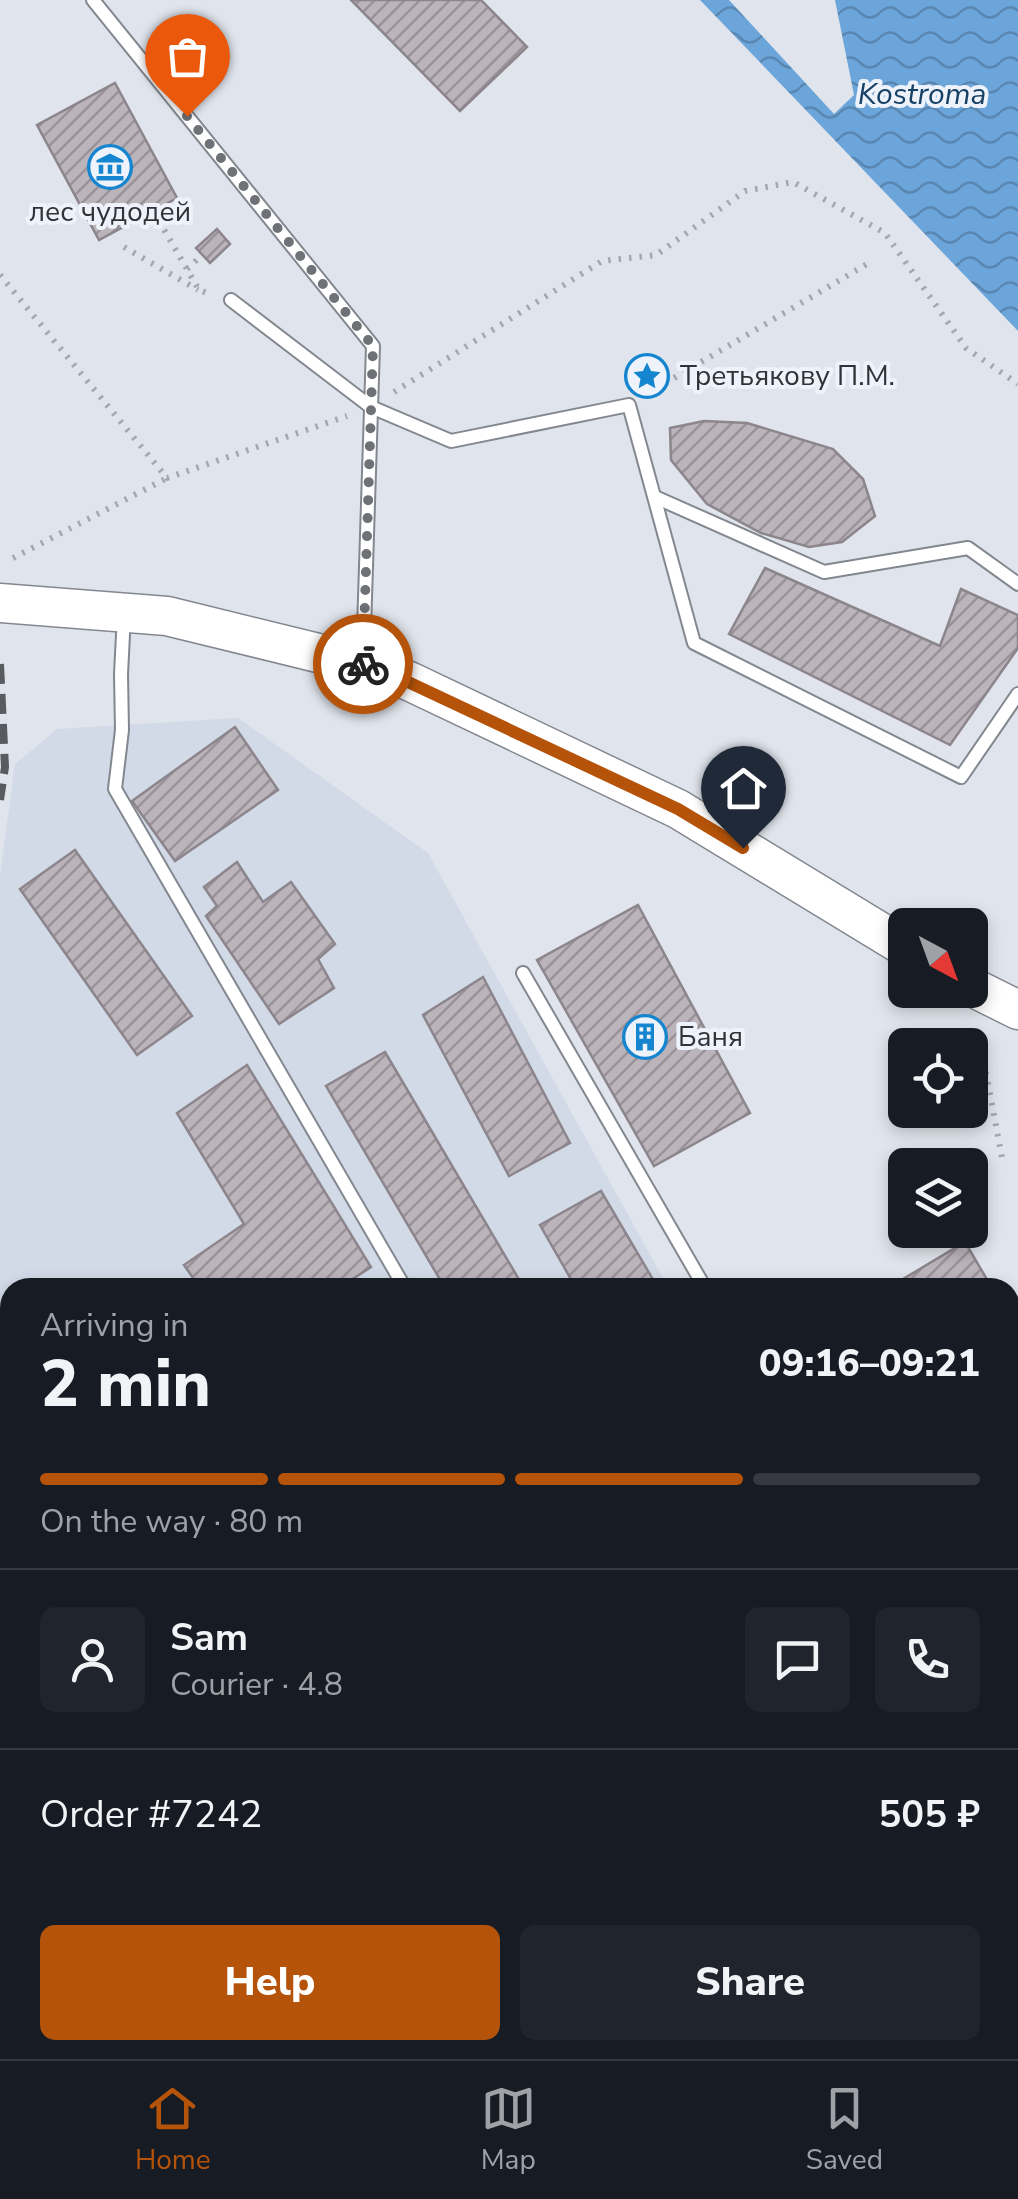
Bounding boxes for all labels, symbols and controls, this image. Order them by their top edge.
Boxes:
pin [145,14,230,117]
icon: bag [160,29,215,84]
water label: Kostroma [858,74,986,115]
museum icon: лес чудодей [87,144,133,190]
place label: лес чудодей [29,193,191,231]
place icon: Третьякову П.М. [624,353,670,399]
place label: Третьякову П.М. [680,357,895,395]
courier [313,614,413,714]
icon: bike [336,637,391,692]
pin [701,746,786,849]
icon: home [716,761,771,816]
north arrow [888,908,988,1008]
map controls [888,908,988,1248]
building icon: Баня [622,1014,668,1060]
place label: Баня [678,1018,743,1056]
button: locate [888,1028,988,1128]
button: layers [888,1148,988,1248]
text: Arriving in [40,1304,188,1347]
text: 09:16–09:21 [759,1338,980,1389]
text: 2 min [40,1340,211,1429]
text: On the way · 80 m [40,1500,303,1543]
button: person [40,1607,145,1712]
button: chat [745,1607,850,1712]
button: phone [875,1607,980,1712]
text: Sam [170,1612,248,1663]
text: Courier · 4.8 [170,1663,343,1706]
text: Order #7242 [40,1789,262,1840]
text: 505 ₽ [879,1789,980,1840]
button: Help [40,1925,500,2040]
button: Share [520,1925,980,2040]
tab: Home [135,2081,211,2179]
tab: Map [481,2081,536,2179]
tab: Saved [806,2081,883,2179]

